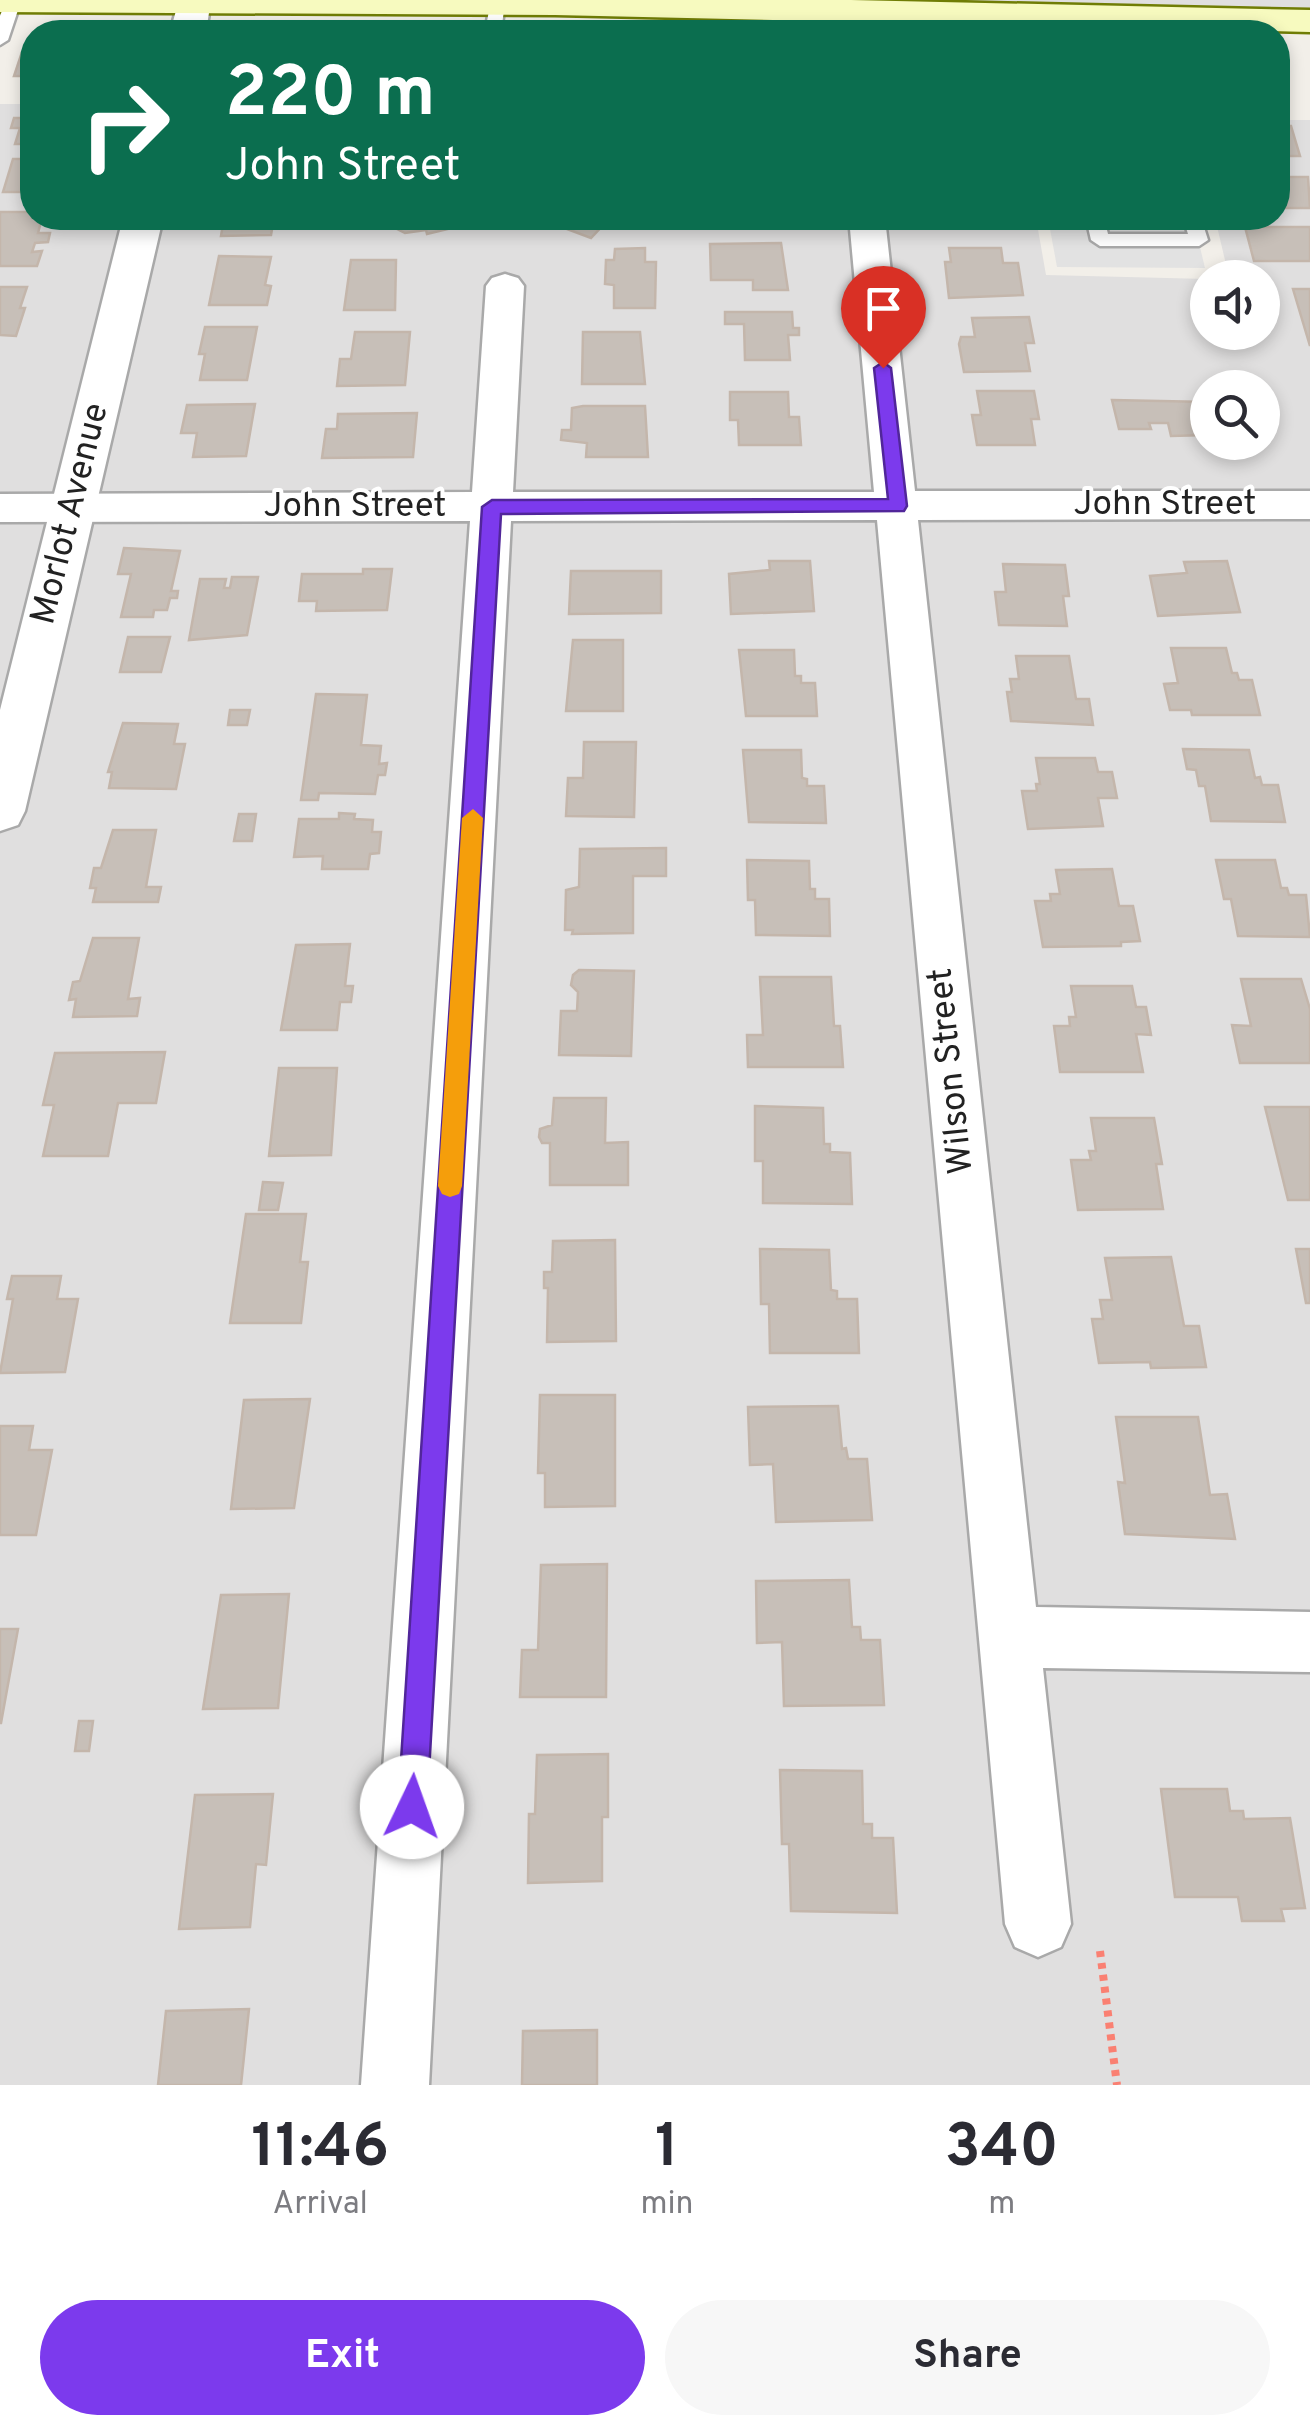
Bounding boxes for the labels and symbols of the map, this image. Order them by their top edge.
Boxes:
pin [841,266,926,369]
street label: Morlot Avenue [22,399,120,629]
street label: John Street [1073,483,1257,527]
street label: John Street [263,485,447,529]
street label: Wilson Street [919,966,985,1176]
position arrow [360,1755,464,1859]

